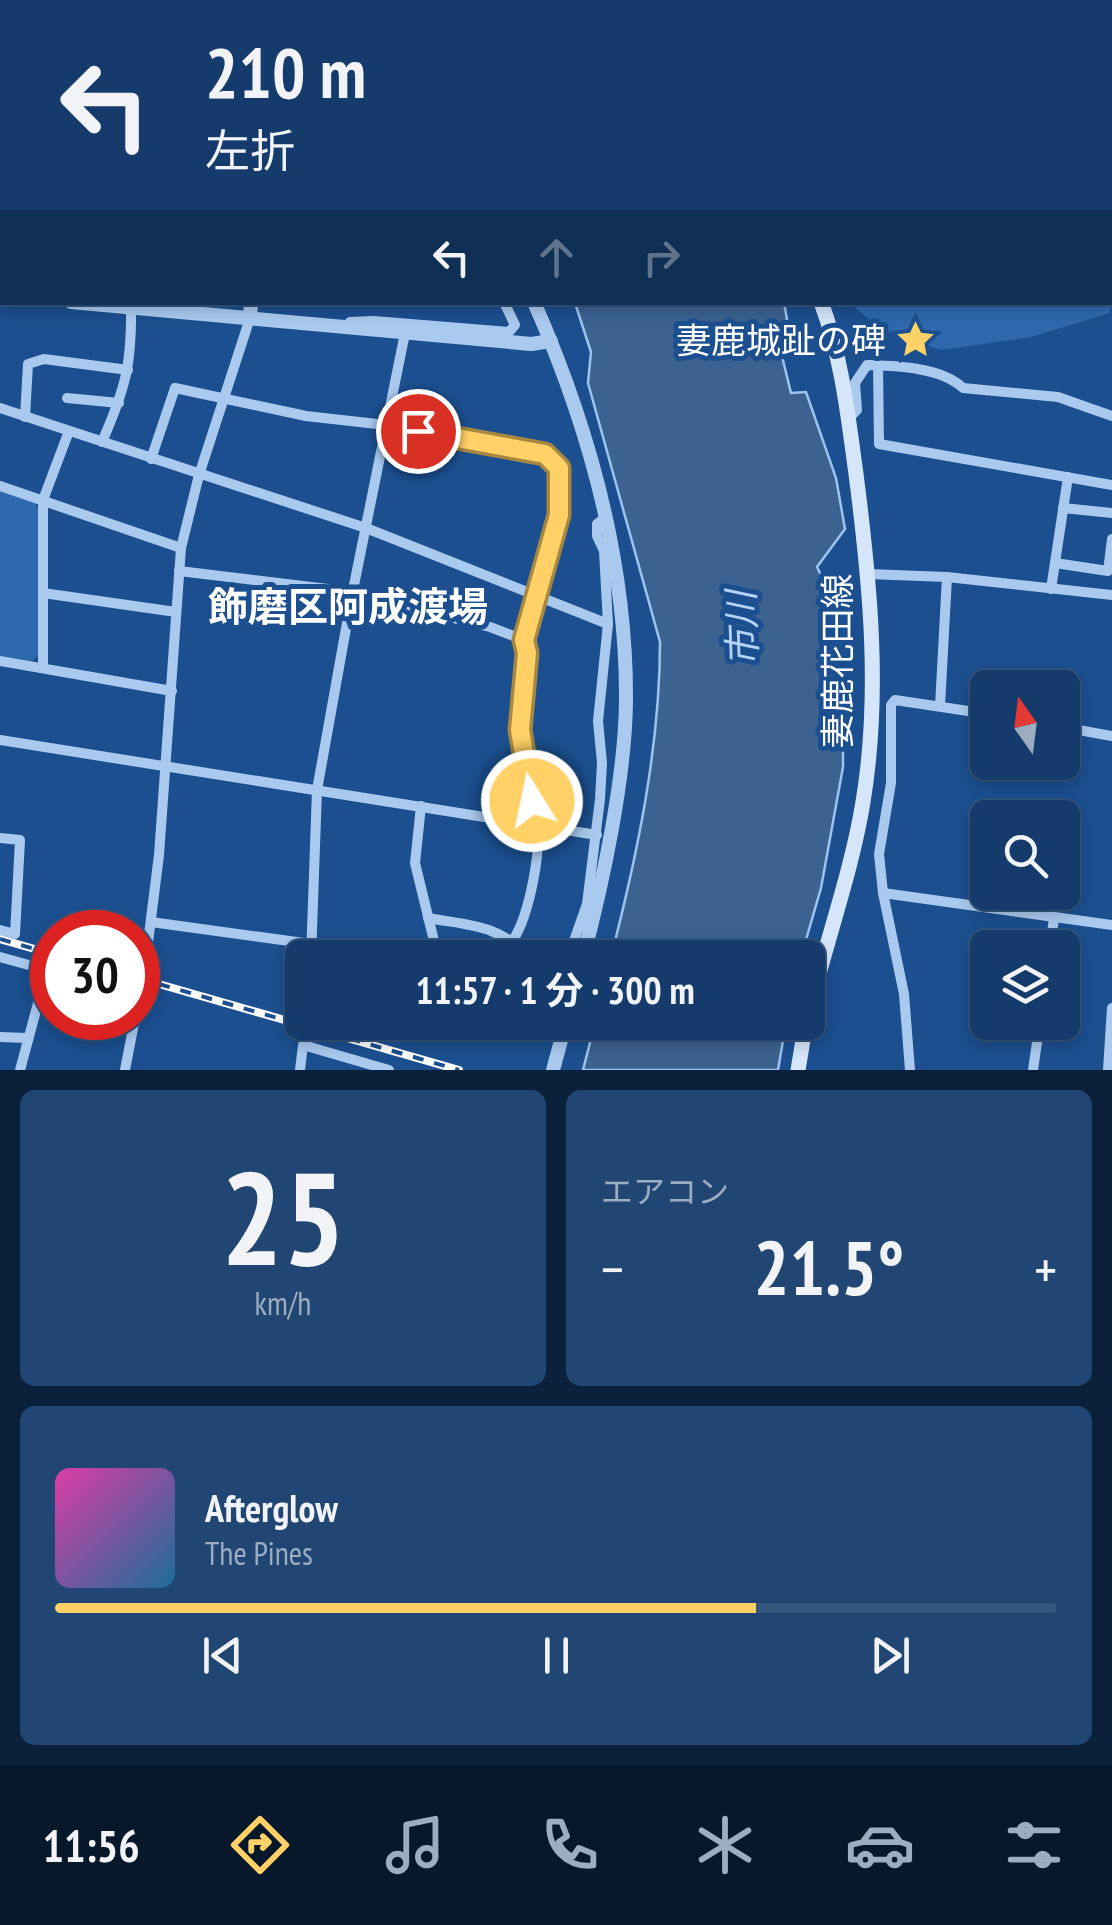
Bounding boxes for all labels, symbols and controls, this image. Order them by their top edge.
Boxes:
text: 210 m [205,27,366,117]
icon: left [40,40,170,170]
text: 左折 [205,121,295,179]
icon: left [424,230,479,285]
icon: ahead [529,230,584,285]
icon: right [634,230,689,285]
place label: 妻鹿城趾の碑 [676,317,886,363]
place icon: 妻鹿城趾の碑 [895,319,937,361]
pin [376,389,461,474]
icon: arrive [391,404,446,459]
street label: 妻鹿花田線 [814,573,860,749]
district label: 飾磨区阿成渡場 [208,580,488,632]
water label: 市川 [715,586,767,668]
north arrow [970,670,1080,780]
map controls [970,670,1080,1040]
position arrow [480,749,584,853]
button: search [970,800,1080,910]
speed limit sign: 30 [30,910,160,1040]
button: layers [970,930,1080,1040]
text: 11:57 · 1 分 · 300 m [415,965,695,1014]
text: 25 [221,1133,345,1301]
text: エアコン [601,1170,729,1212]
text: 21.5° [754,1219,904,1316]
text: − [601,1233,624,1304]
text: + [1034,1233,1057,1304]
text: km/h [255,1282,311,1324]
text: Afterglow [205,1483,338,1532]
text: The Pines [205,1532,313,1574]
icon: previous [195,1628,250,1683]
icon: pause [529,1628,584,1683]
icon: next [863,1628,918,1683]
icon: directions [225,1810,295,1880]
icon: music [380,1810,450,1880]
icon: phone [535,1810,605,1880]
icon: climate [690,1810,760,1880]
icon: car [845,1810,915,1880]
icon: filters [999,1810,1069,1880]
text: 11:56 [42,1816,140,1874]

